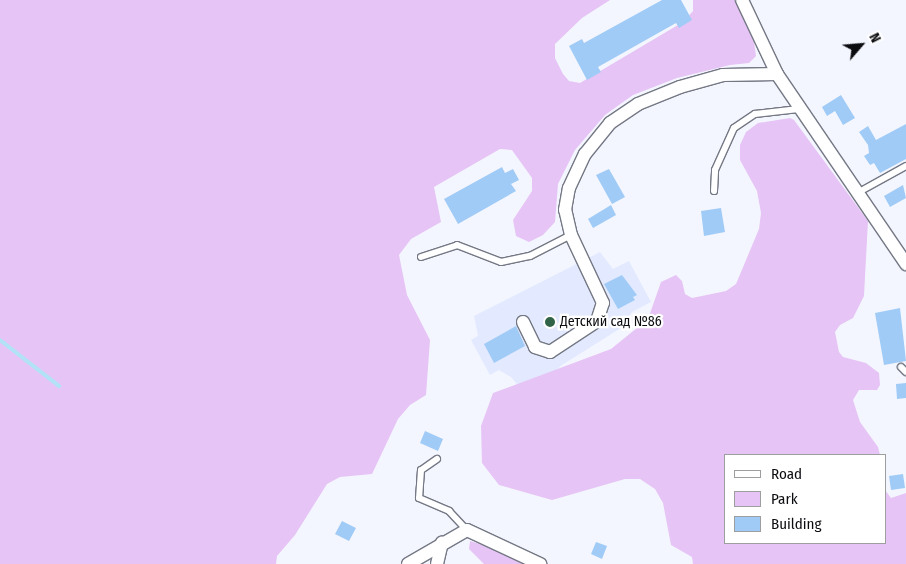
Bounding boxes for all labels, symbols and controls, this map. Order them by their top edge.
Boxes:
north arrow [836,20,886,70]
text: N [865,30,884,46]
place label: Детский сад №86 [560,314,662,330]
marker: Детский сад №86 [544,316,556,328]
legend [724,454,886,544]
text: Road [771,465,802,483]
text: Park [771,490,798,508]
text: Building [771,515,822,533]

